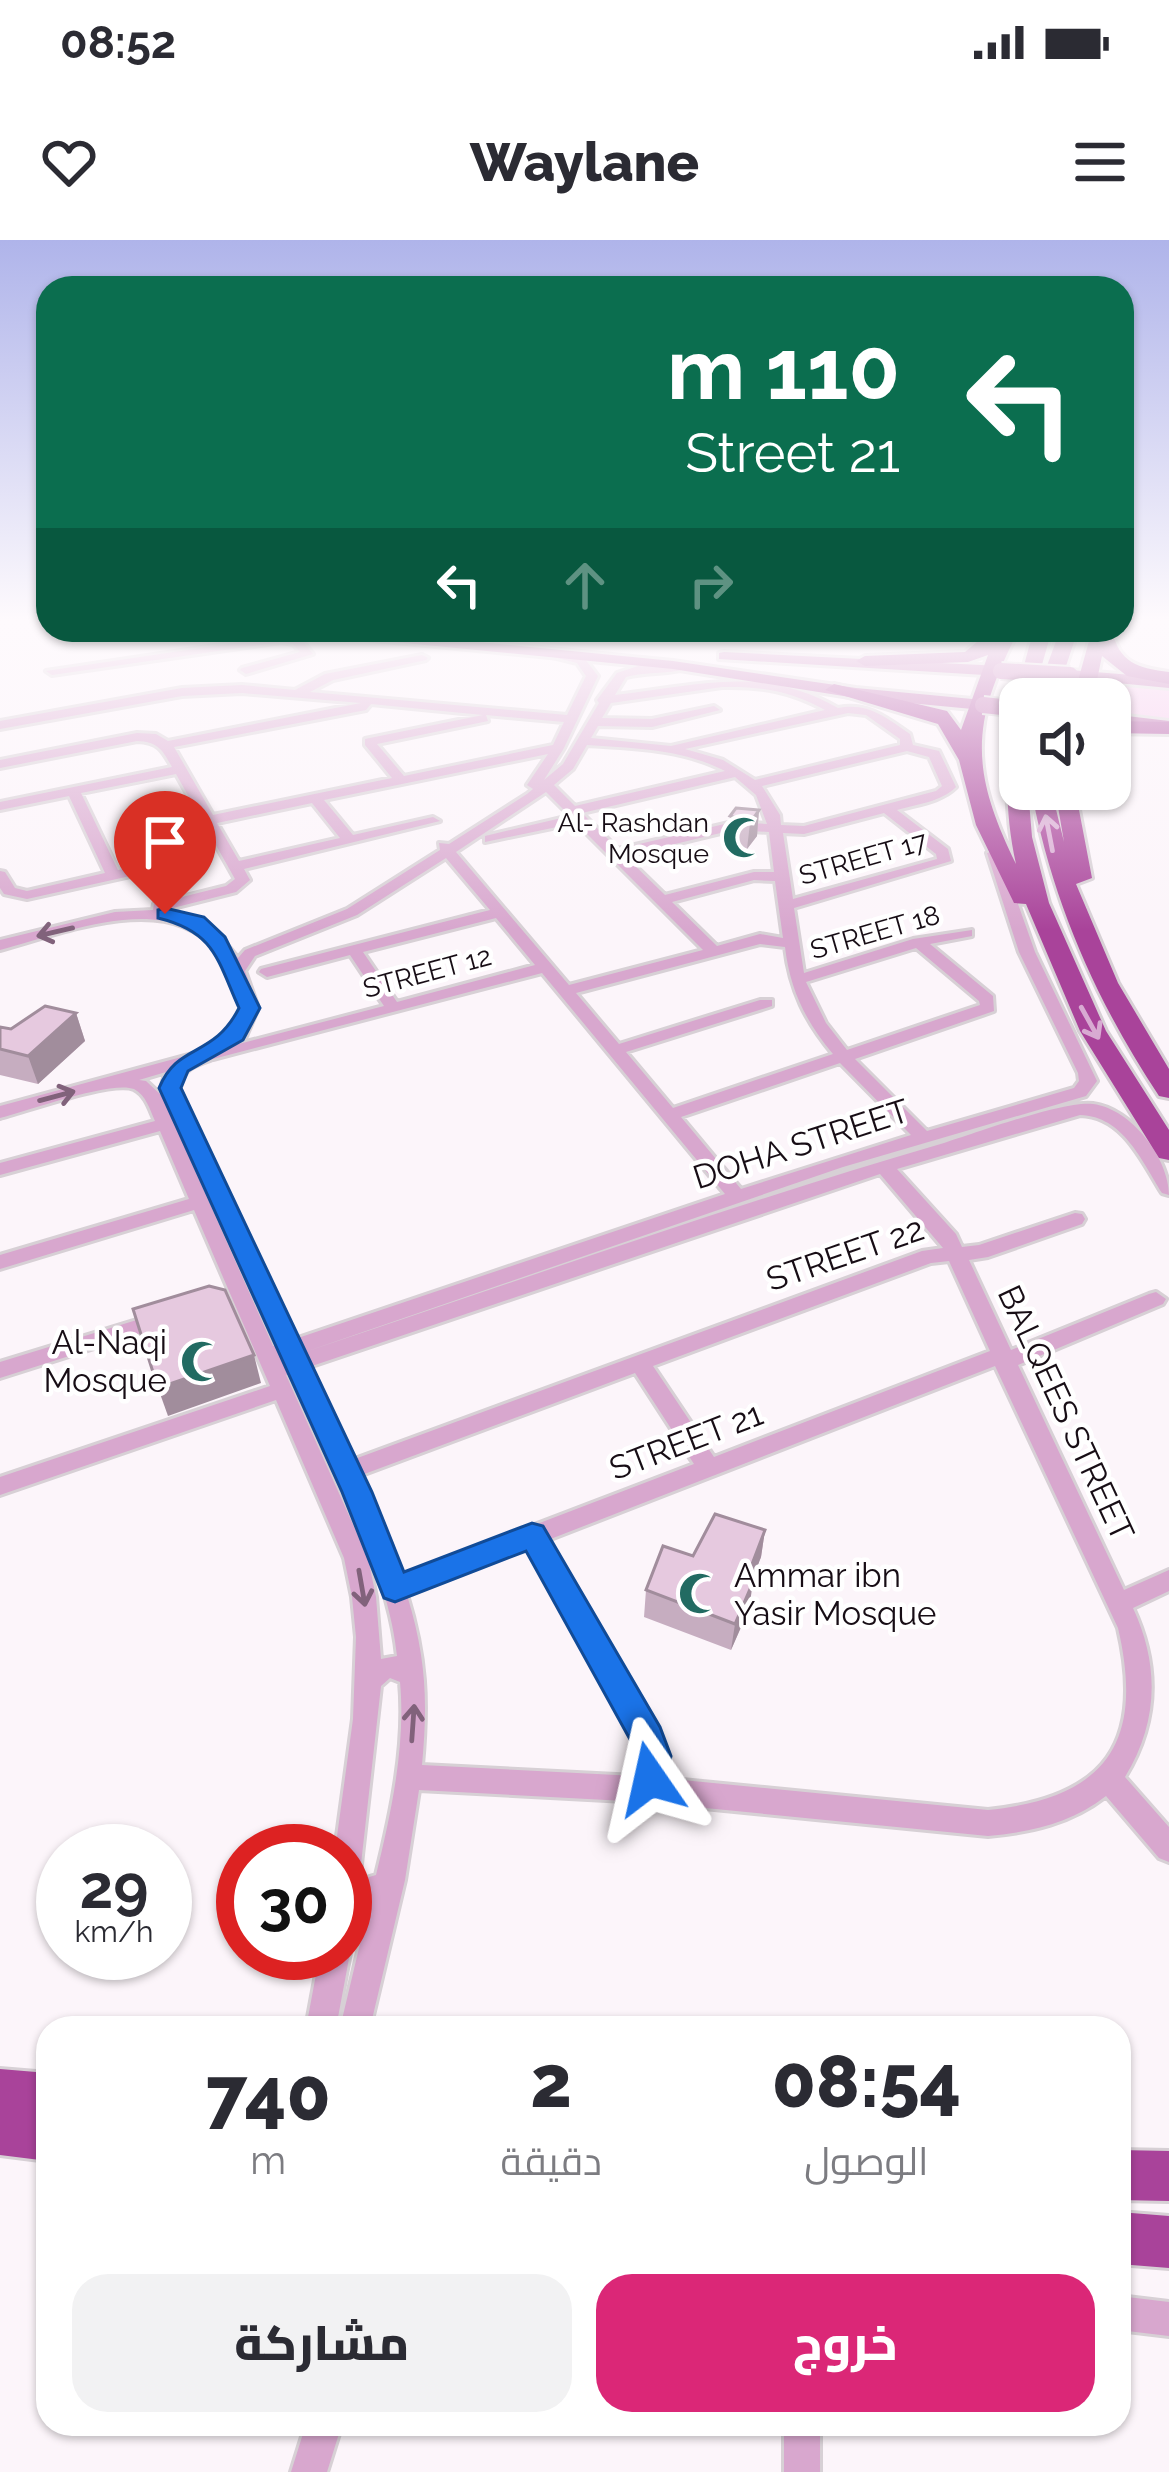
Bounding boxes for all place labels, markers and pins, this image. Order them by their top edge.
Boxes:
pin [114,791,216,914]
place label: Al- Rashdan Mosque [557,807,709,869]
mosque icon: Al- Rashdan Mosque [720,815,766,861]
place label: Al-Naqi Mosque [43,1323,167,1400]
mosque icon: Al-Naqi Mosque [178,1338,224,1384]
place label: Ammar ibn Yasir Mosque [734,1556,936,1633]
mosque icon: Ammar ibn Yasir Mosque [677,1571,723,1617]

